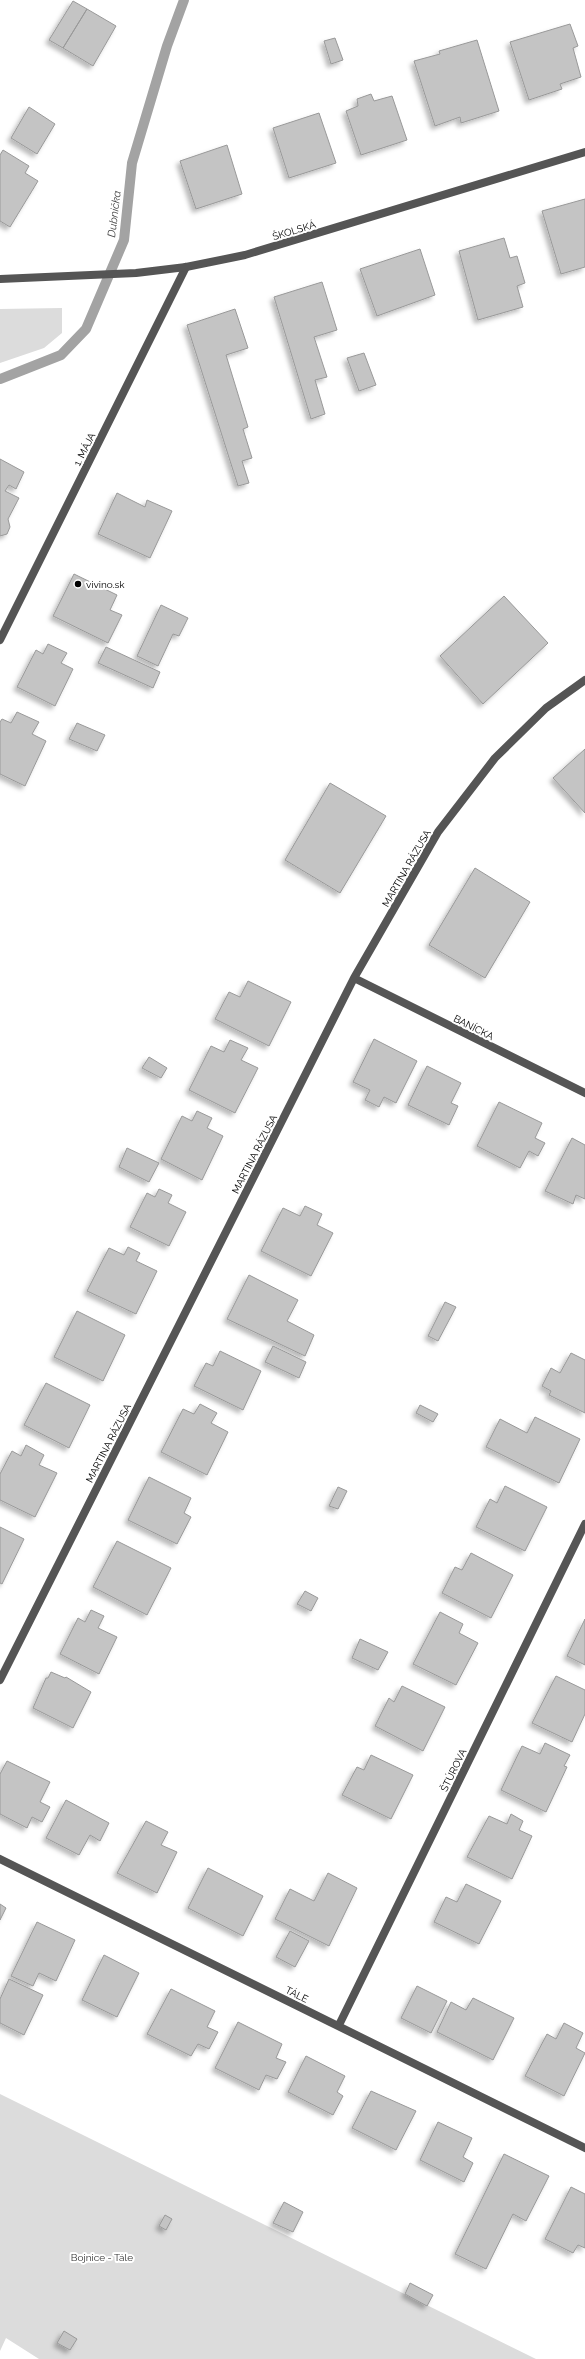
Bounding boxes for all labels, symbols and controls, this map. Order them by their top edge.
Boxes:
water label: Dubnička [105,190,124,238]
street label: ŠKOLSKÁ [271,219,317,242]
street label: 1. MÁJA [71,431,98,468]
marker: vivino.sk [73,579,83,589]
place label: vivino.sk [86,579,125,590]
street label: MARTINA RÁZUSA [380,828,433,909]
street label: BANÍCKA [452,1013,496,1042]
street label: MARTINA RÁZUSA [230,1113,279,1196]
street label: MARTINA RÁZUSA [84,1402,133,1485]
street label: ŠTÚROVA [438,1747,469,1794]
street label: TÁLE [284,1984,310,2005]
park label: Bojnice - Tále [71,2252,133,2263]

